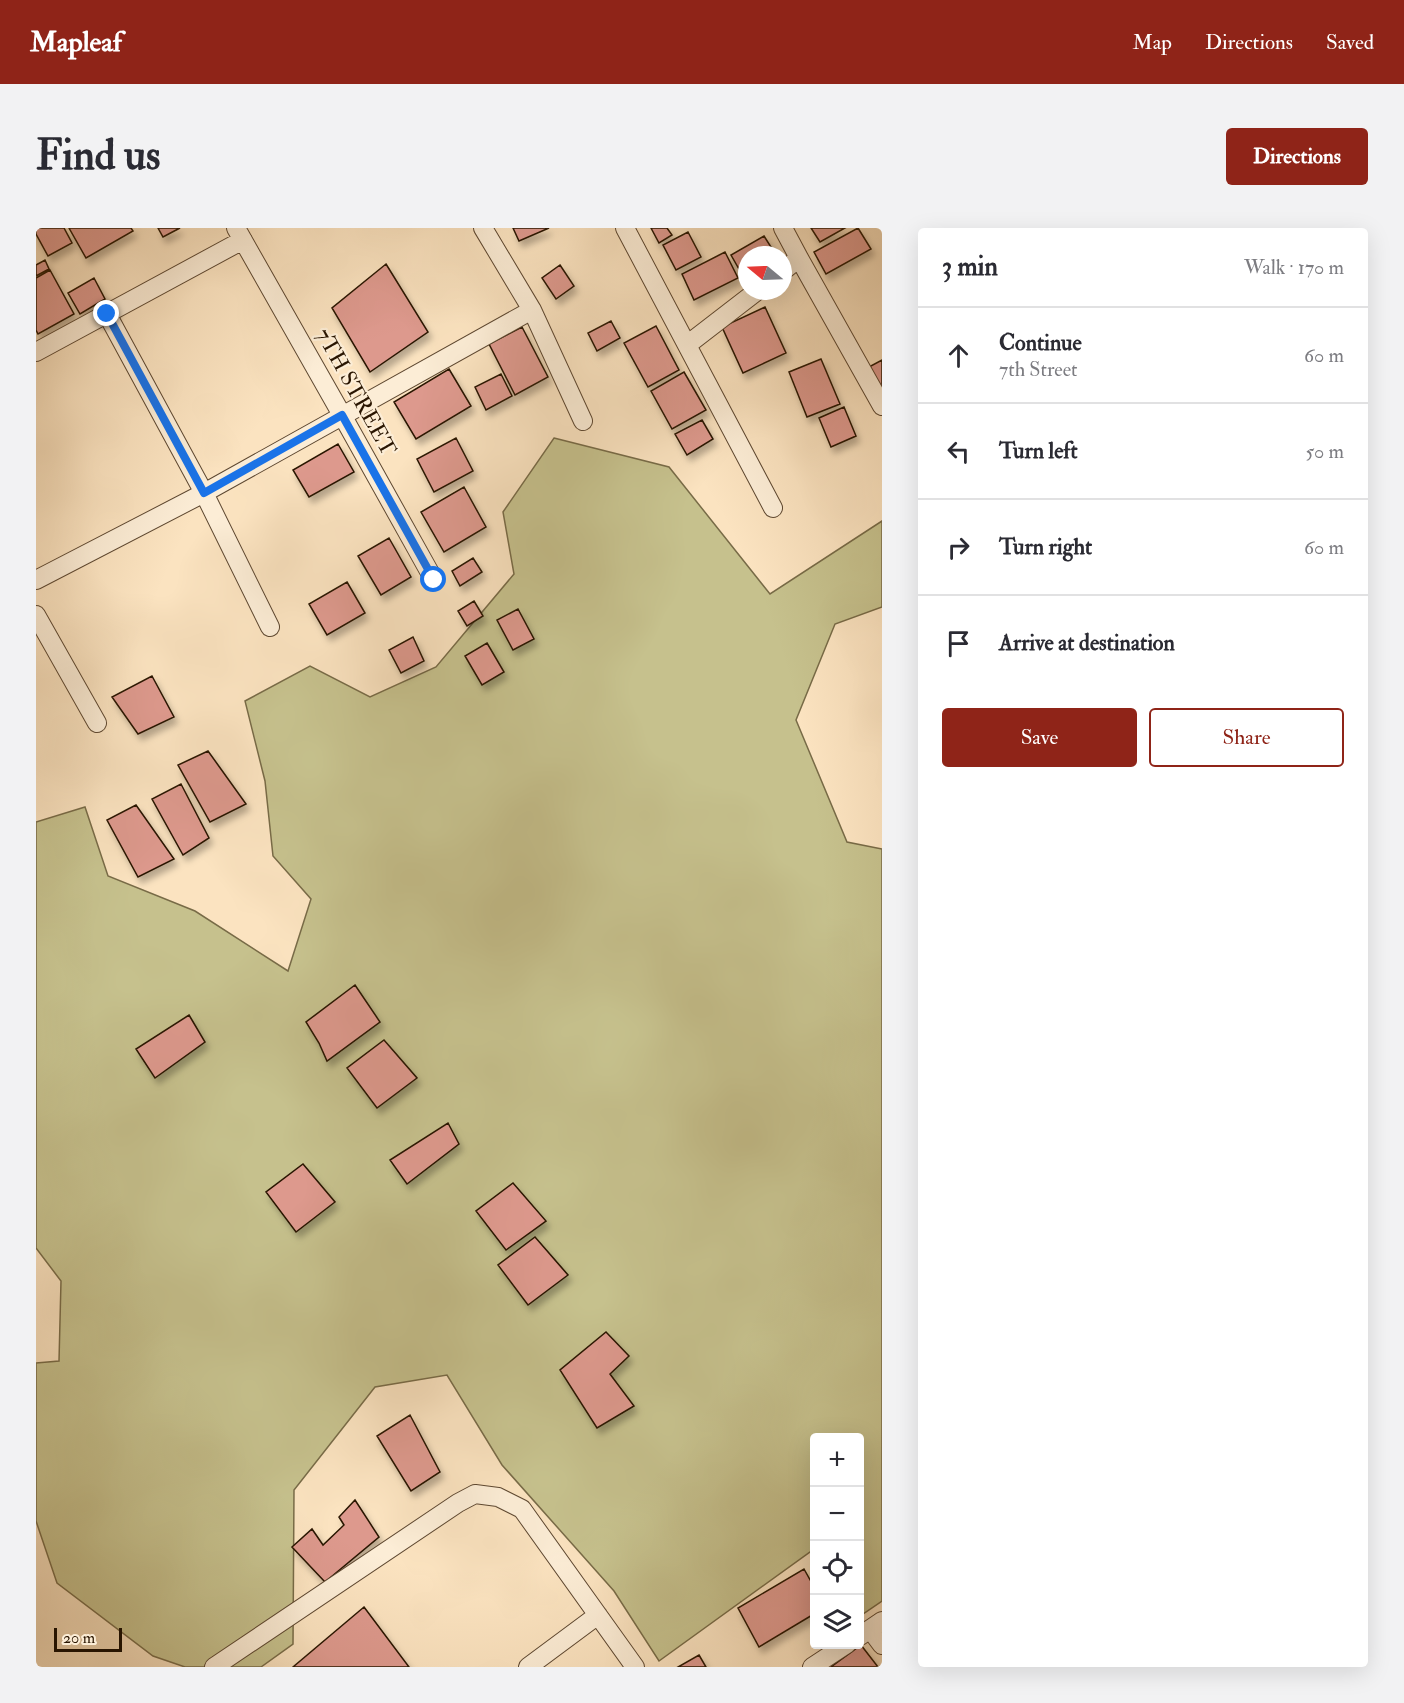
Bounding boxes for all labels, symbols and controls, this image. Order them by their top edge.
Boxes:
text: Mapleaf [30,25,122,60]
text: Map [1132,29,1172,56]
text: Directions [1205,29,1293,56]
text: Saved [1326,29,1374,56]
button: Directions [1226,128,1368,185]
text: Find us [36,130,160,182]
north arrow [738,246,792,300]
text: 3 min [942,251,998,283]
text: Walk · 170 m [1244,255,1344,280]
route end [93,300,119,326]
street label: 7TH STREET [309,323,403,461]
text: Continue [999,329,1082,357]
icon: ahead [942,339,975,372]
text: 60 m [1304,343,1344,368]
text: 7th Street [999,357,1078,382]
icon: left [942,435,975,468]
text: Turn left [999,437,1078,465]
text: 50 m [1305,439,1344,464]
icon: right [942,531,975,564]
text: Turn right [999,533,1092,561]
text: 60 m [1304,535,1344,560]
route start [420,566,446,592]
icon: arrive [942,627,975,660]
text: Arrive at destination [999,629,1175,657]
button: Save [942,708,1137,767]
button: Share [1149,708,1344,767]
map controls [810,1433,864,1649]
button: + [810,1433,864,1487]
button: − [810,1487,864,1541]
button: locate [810,1541,864,1595]
button: layers [810,1595,864,1649]
scale bar [54,1625,122,1652]
text: 20 m [63,1628,95,1648]

